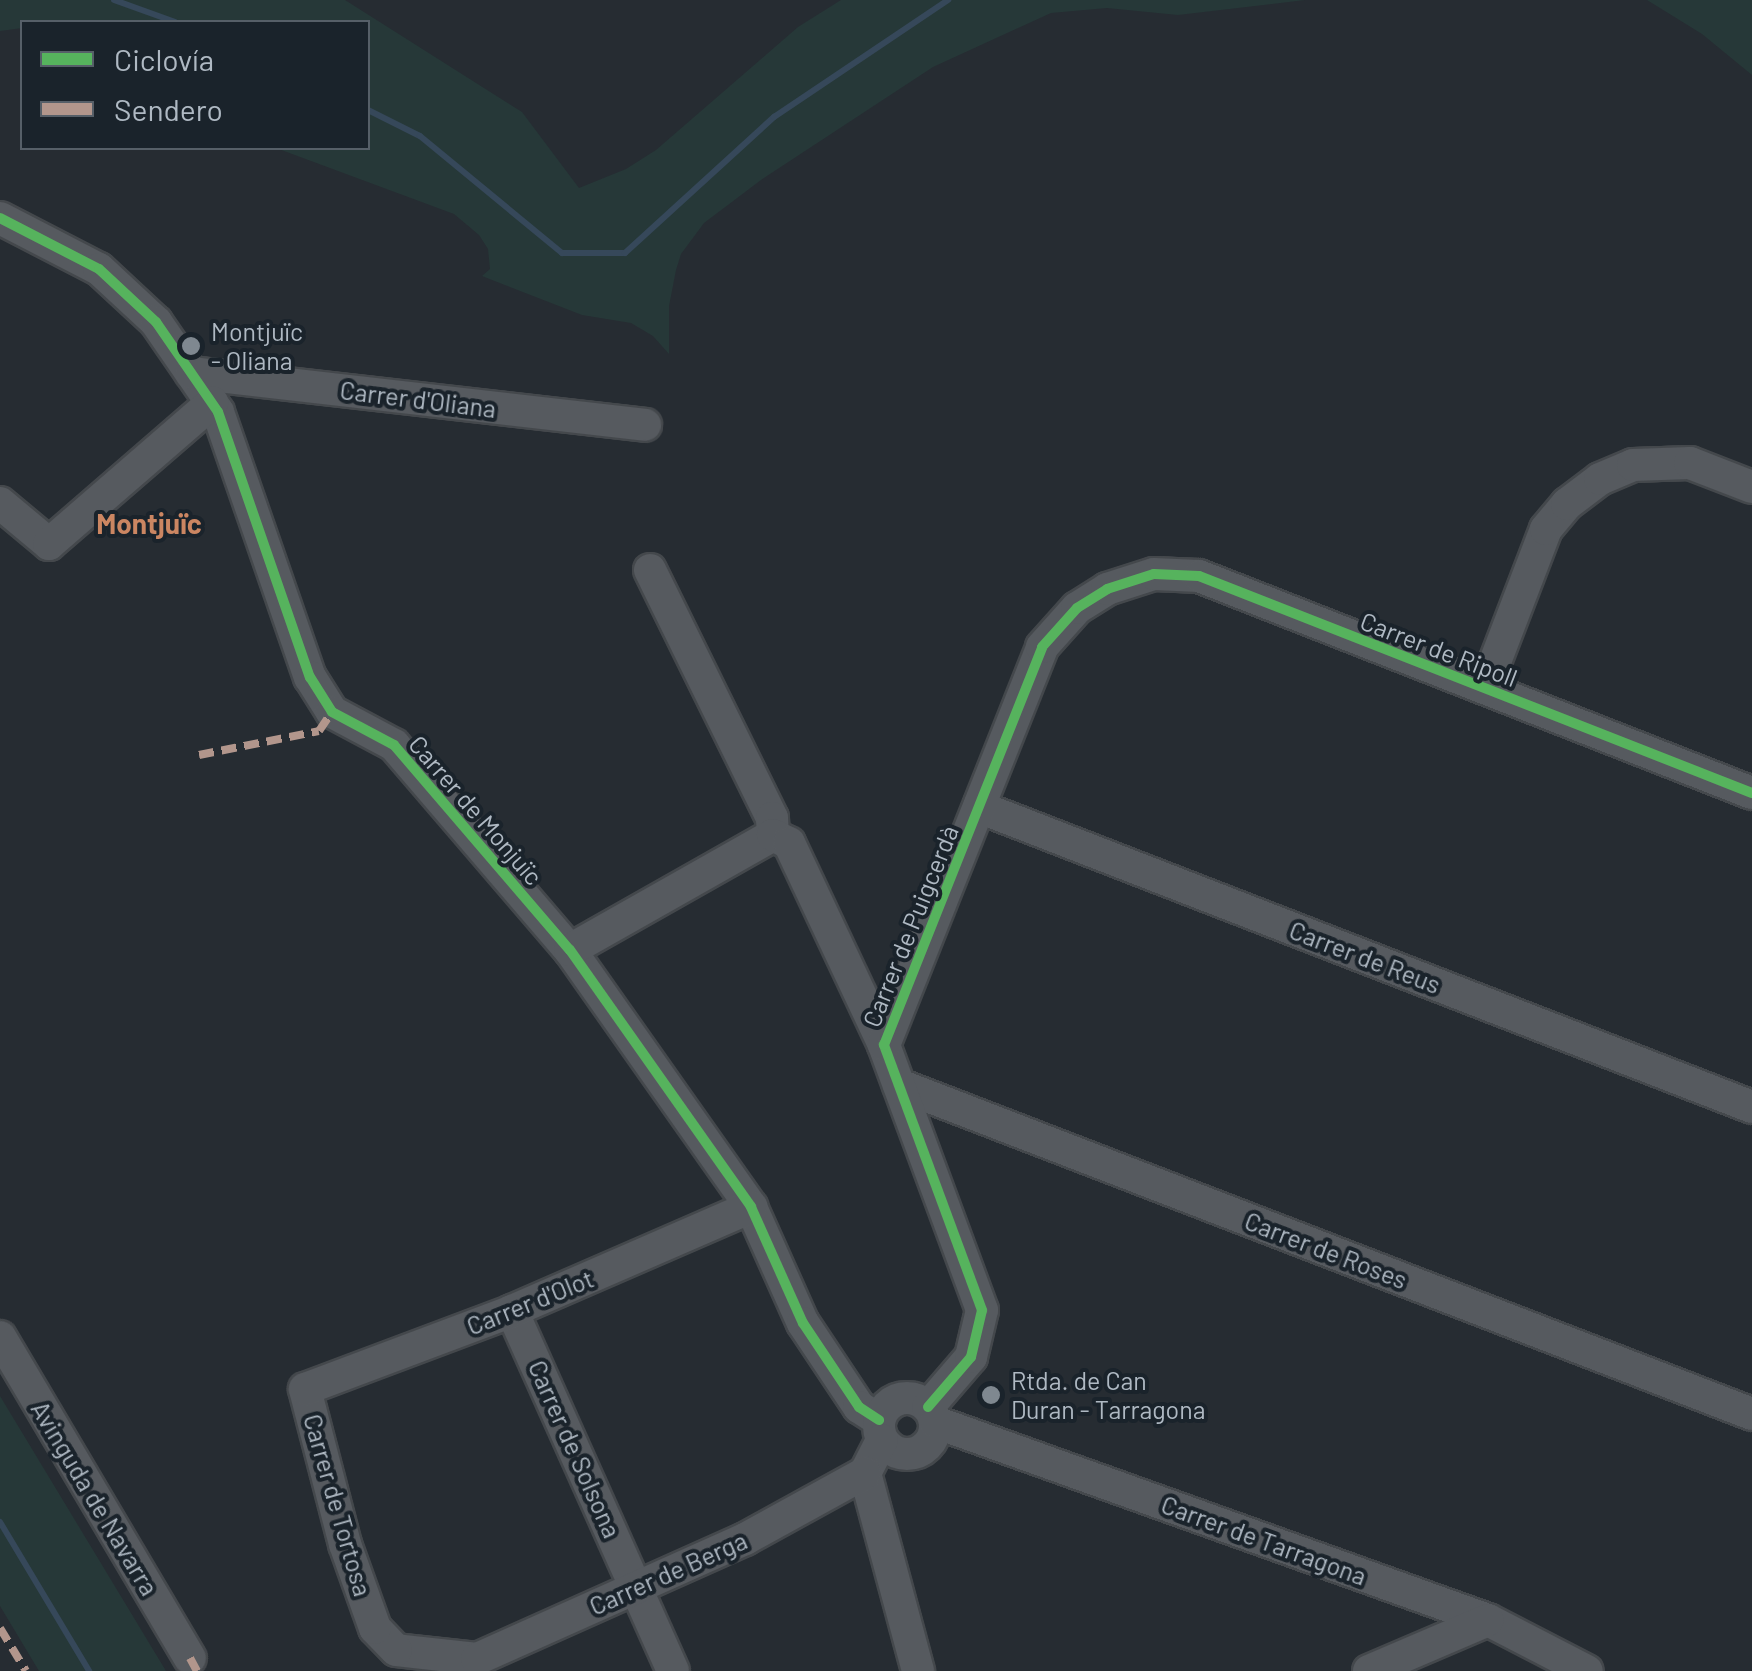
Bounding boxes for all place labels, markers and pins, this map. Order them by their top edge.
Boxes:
place label: Montjuïc - Oliana [211,317,303,376]
marker: Montjuïc - Oliana [180,335,202,357]
place label: Rtda. de Can Duran - Tarragona [1011,1366,1205,1425]
marker: Rtda. de Can Duran - Tarragona [980,1384,1002,1406]

